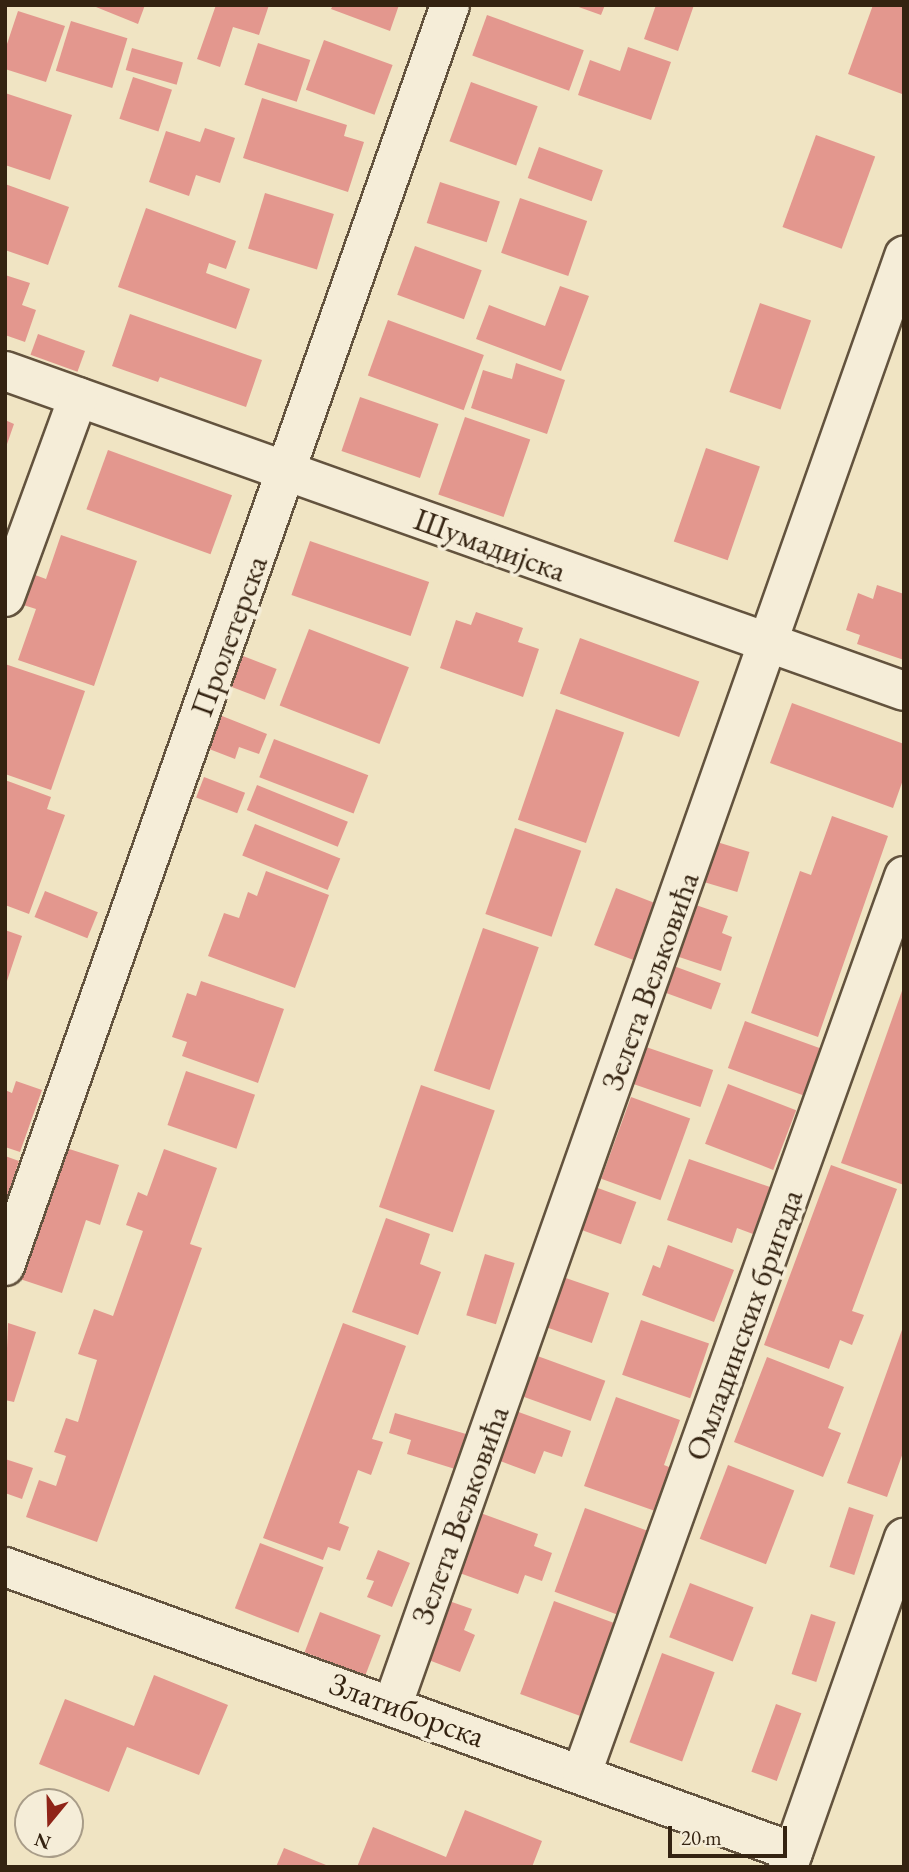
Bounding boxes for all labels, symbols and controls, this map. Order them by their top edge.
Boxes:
street label: Шумадијска [409,500,571,590]
street label: Пролетерска [182,550,276,722]
street label: Зелета Вељковића [593,866,707,1096]
street label: Омладинских бригада [677,1184,811,1466]
street label: Зелета Вељковића [403,1400,517,1630]
street label: Златиборска [324,1664,490,1756]
north arrow [14,1788,84,1858]
scale bar [671,1812,790,1856]
text: 20 m [681,1824,722,1851]
text: N [31,1827,54,1856]

